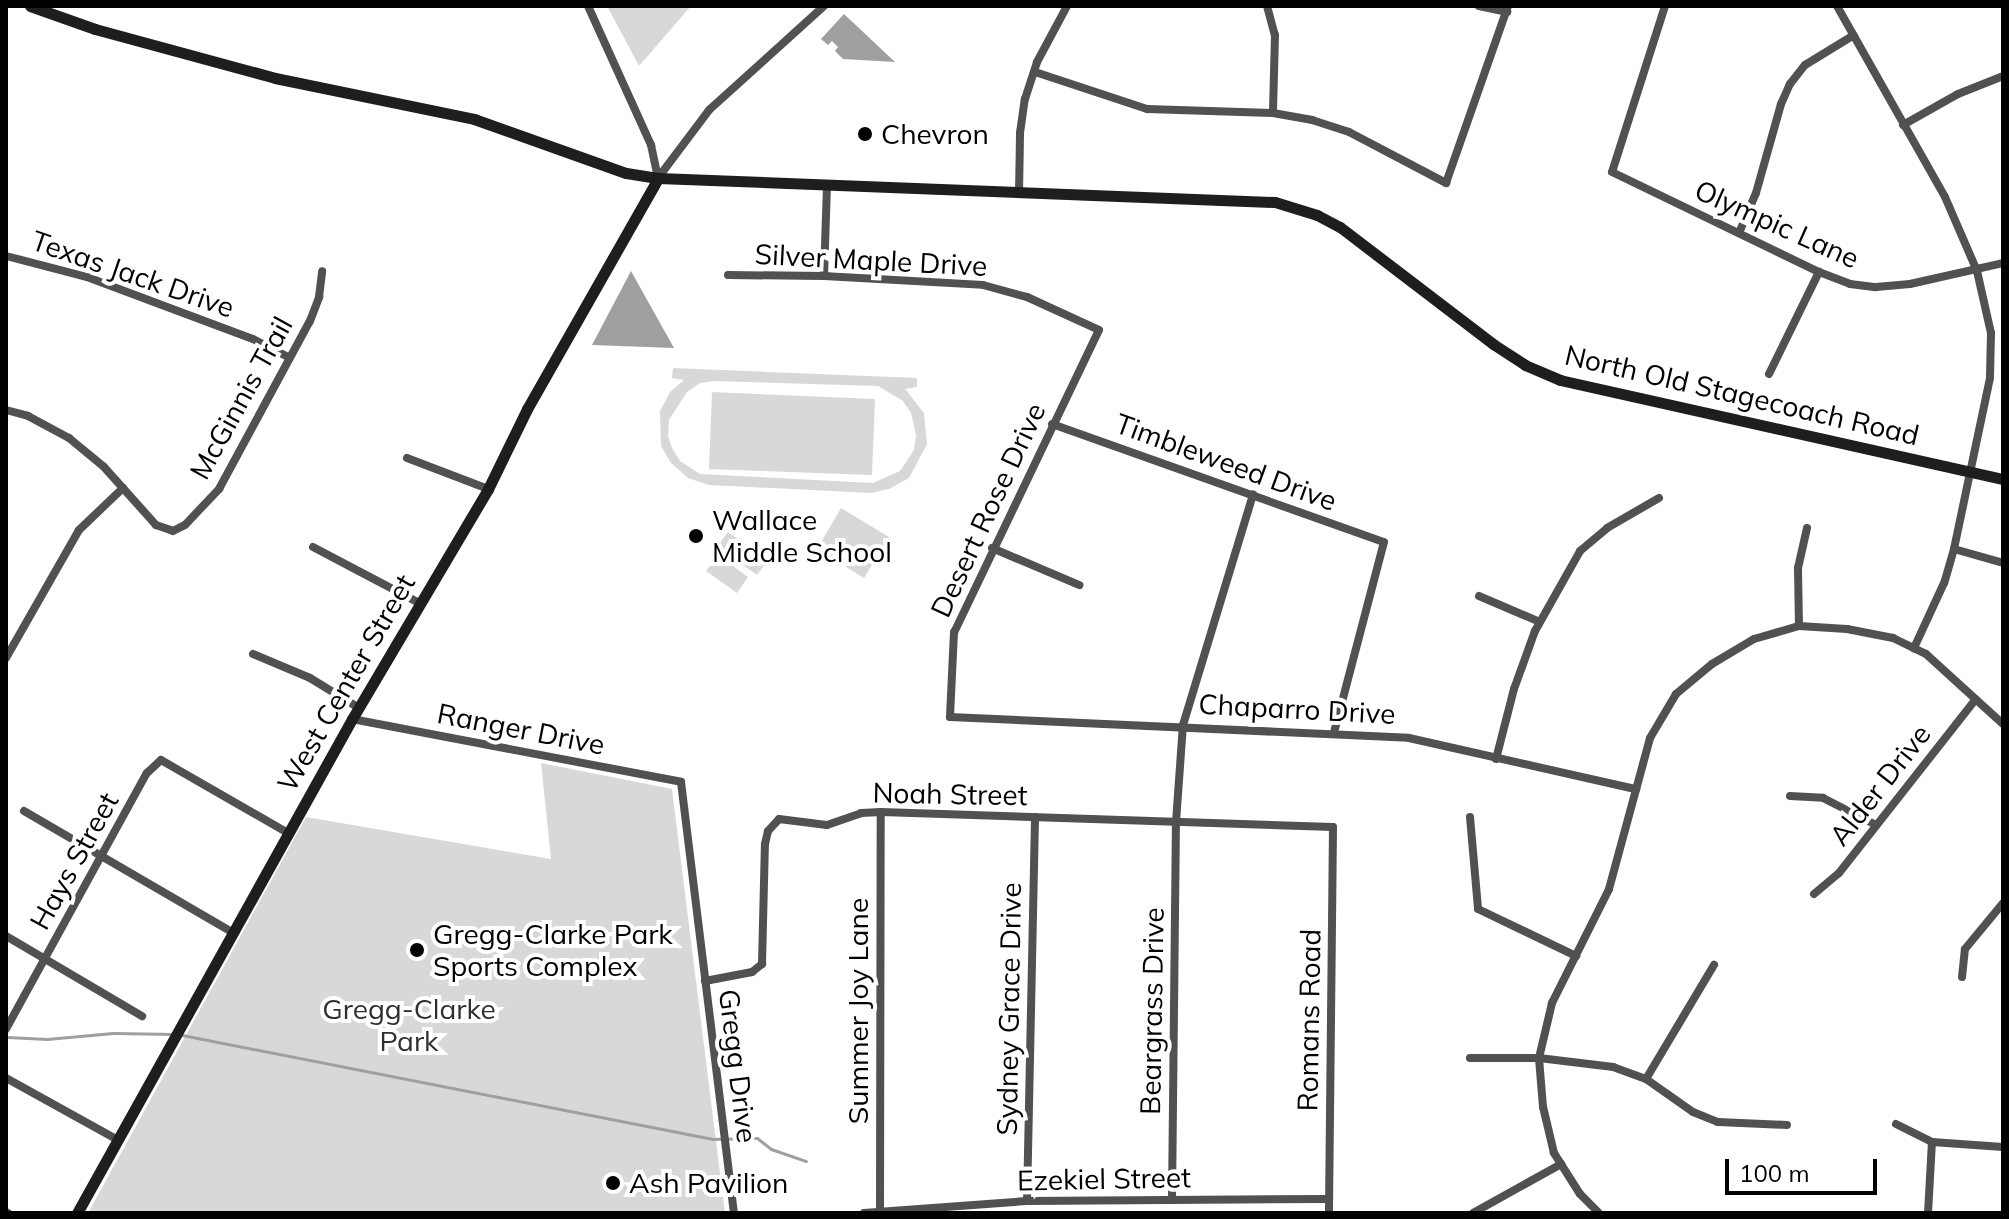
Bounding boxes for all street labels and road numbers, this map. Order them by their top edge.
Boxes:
street label: Olympic Lane [1690,173,1864,275]
street label: Texas Jack Drive [27,224,239,324]
street label: Silver Maple Drive [754,237,988,283]
street label: McGinnis Trail [183,311,299,485]
street label: North Old Stagecoach Road [1562,338,1922,452]
street label: Desert Rose Drive [924,398,1052,622]
street label: Timbleweed Drive [1111,406,1341,518]
street label: West Center Street [270,568,422,798]
street label: Chaparro Drive [1198,687,1396,731]
street label: Ranger Drive [434,696,608,762]
street label: Alder Drive [1822,718,1938,852]
street label: Noah Street [872,776,1028,812]
street label: Hays Street [23,787,125,935]
street label: Sydney Grace Drive [990,882,1028,1136]
street label: Summer Joy Lane [841,898,875,1124]
street label: Beargrass Drive [1133,907,1171,1115]
street label: Romans Road [1291,928,1327,1112]
street label: Gregg Drive [712,987,764,1145]
street label: Ezekiel Street [1017,1161,1191,1197]

